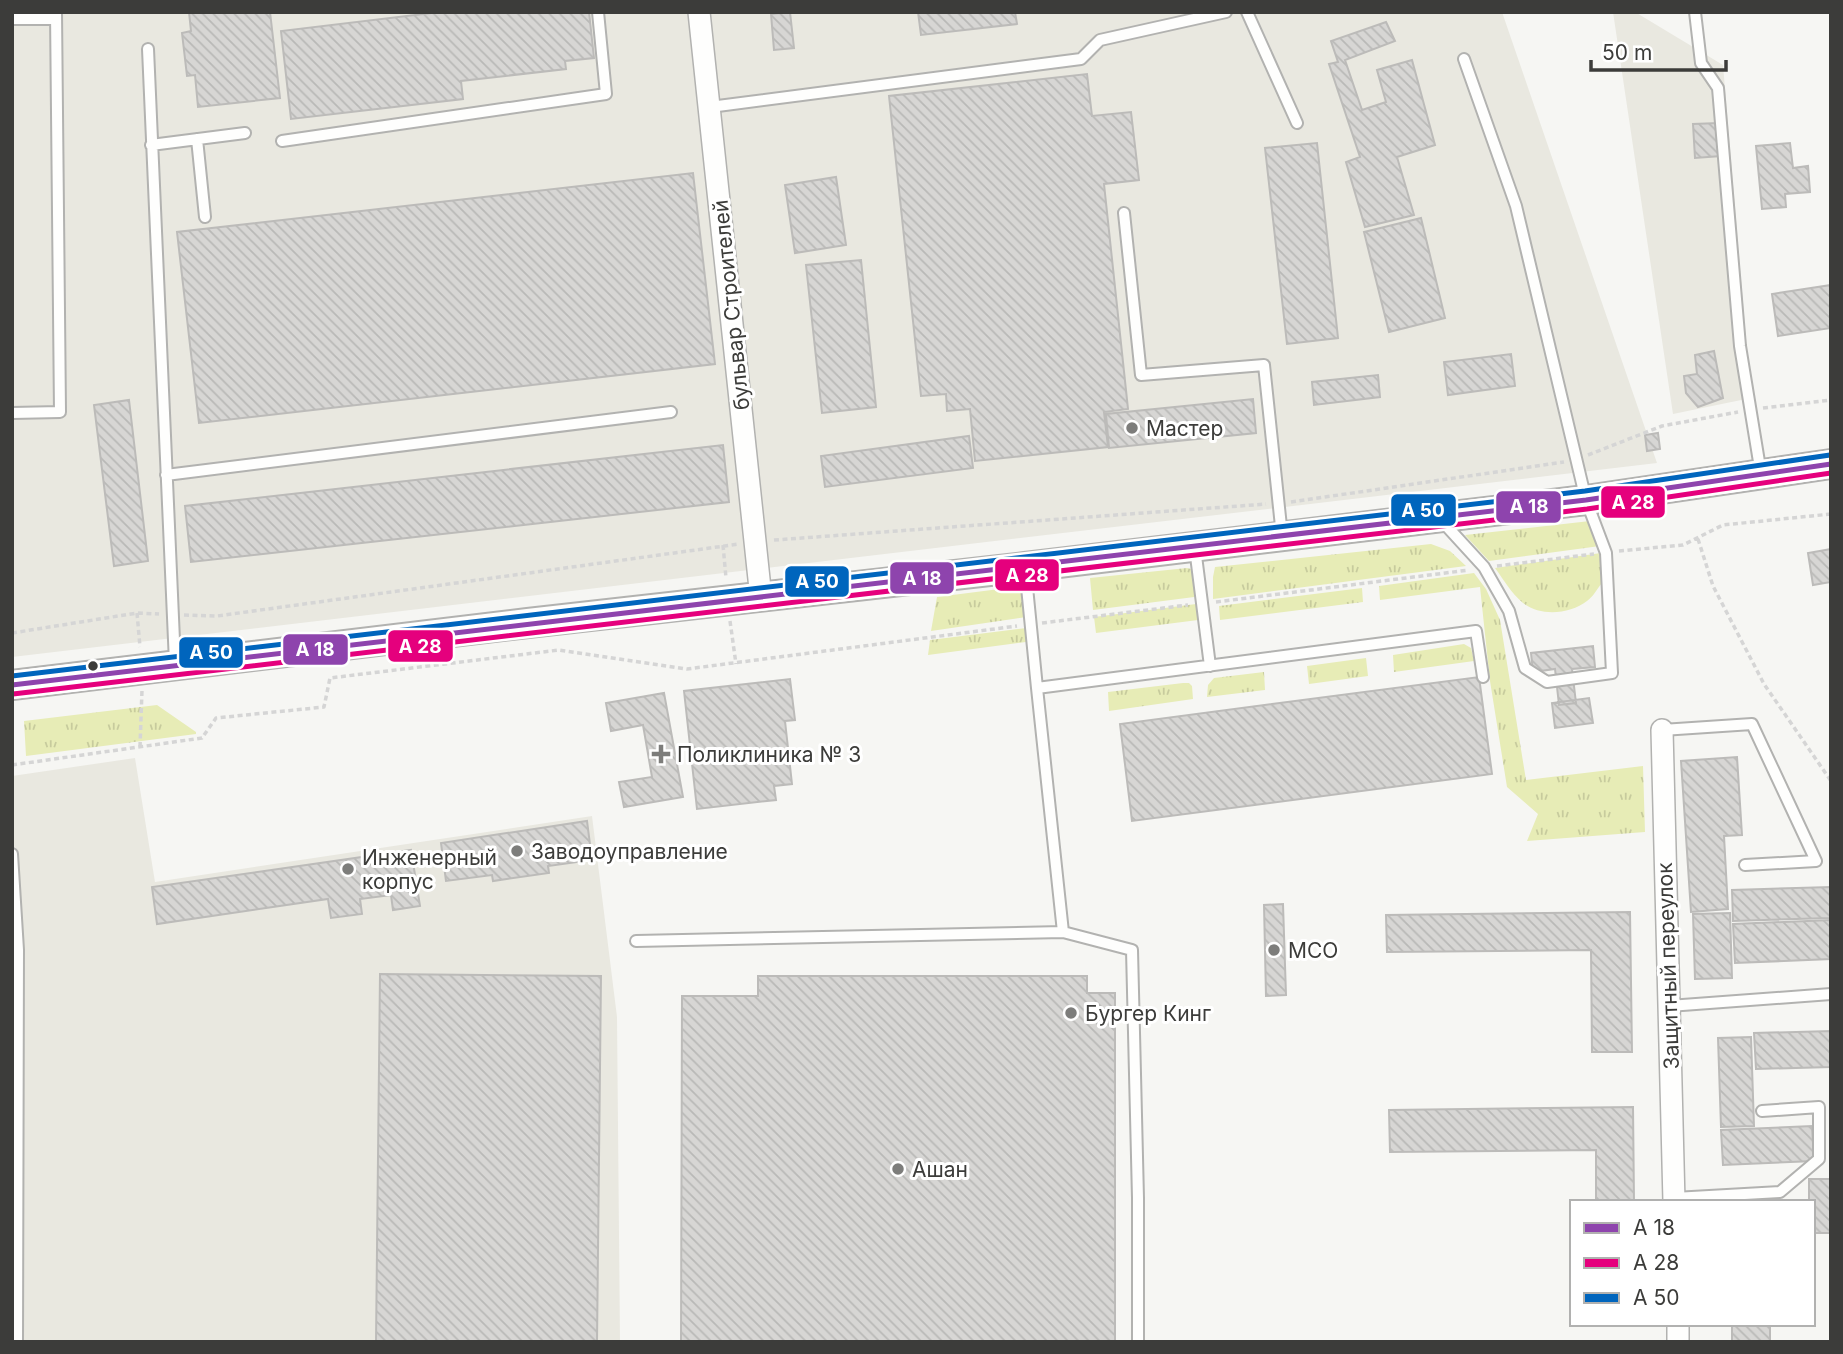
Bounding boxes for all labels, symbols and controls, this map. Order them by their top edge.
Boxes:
scale bar [1591,28,1726,72]
text: 50 m [1602,40,1652,65]
street label: бульвар Строителей [708,199,754,411]
place label: Мастер [1146,416,1223,441]
marker: Мастер [1124,420,1140,436]
line badge: А 28 [1600,485,1666,519]
line badge: А 18 [1495,490,1562,524]
text: А 28 [1611,491,1655,514]
line badge: А 50 [1390,493,1457,527]
text: А 18 [1509,495,1549,518]
text: А 50 [1401,499,1445,522]
line badge: А 28 [994,558,1060,592]
line badge: А 18 [889,561,955,595]
text: А 28 [1005,564,1049,587]
line badge: А 50 [784,565,850,598]
text: А 18 [902,567,942,590]
text: А 50 [795,570,839,593]
line badge: А 28 [387,629,454,663]
line badge: А 18 [282,633,349,666]
text: А 28 [398,635,442,658]
line badge: А 50 [178,636,244,669]
text: А 18 [295,638,335,661]
text: А 50 [189,641,233,664]
unlabelled marker [86,659,100,673]
place label: Поликлиника № 3 [677,742,861,767]
marker: Поликлиника № 3 [651,744,671,764]
place label: Заводоуправление [531,839,728,864]
marker: Заводоуправление [509,843,525,859]
place label: Инженерный корпус [362,845,497,894]
marker: Инженерный корпус [340,861,356,877]
street label: Защитный переулок [1652,861,1684,1070]
place label: МСО [1288,938,1338,963]
marker: МСО [1266,942,1282,958]
place label: Бургер Кинг [1085,1001,1211,1026]
marker: Бургер Кинг [1063,1005,1079,1021]
place label: Ашан [912,1157,968,1182]
marker: Ашан [890,1161,906,1177]
legend [1570,1200,1815,1326]
text: А 18 [1633,1215,1675,1240]
text: А 28 [1633,1250,1679,1275]
text: А 50 [1633,1285,1679,1310]

